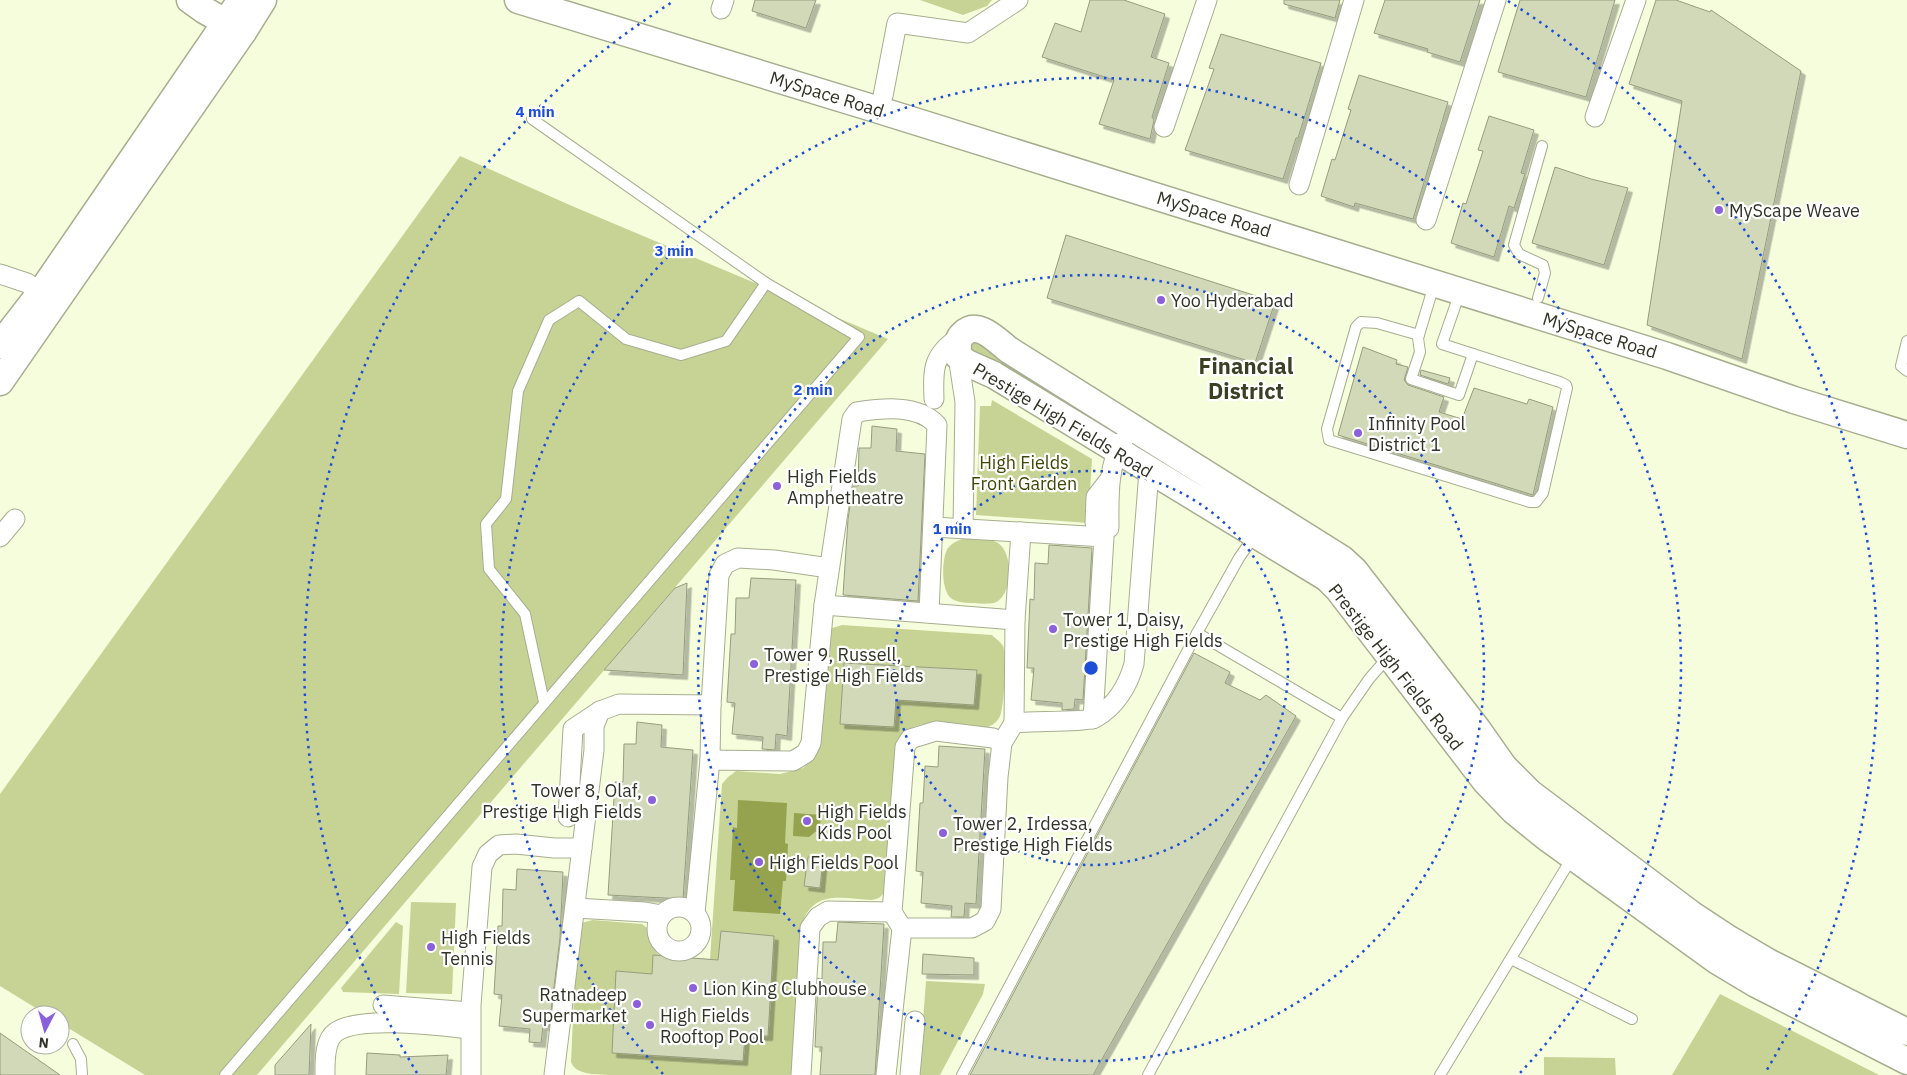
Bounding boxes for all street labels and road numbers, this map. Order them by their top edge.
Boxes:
street label: MySpace Road [767,66,887,122]
street label: MySpace Road [1154,186,1274,242]
street label: MySpace Road [1540,307,1660,363]
street label: Prestige High Fields Road [969,357,1157,483]
street label: Prestige High Fields Road [1324,579,1468,755]

